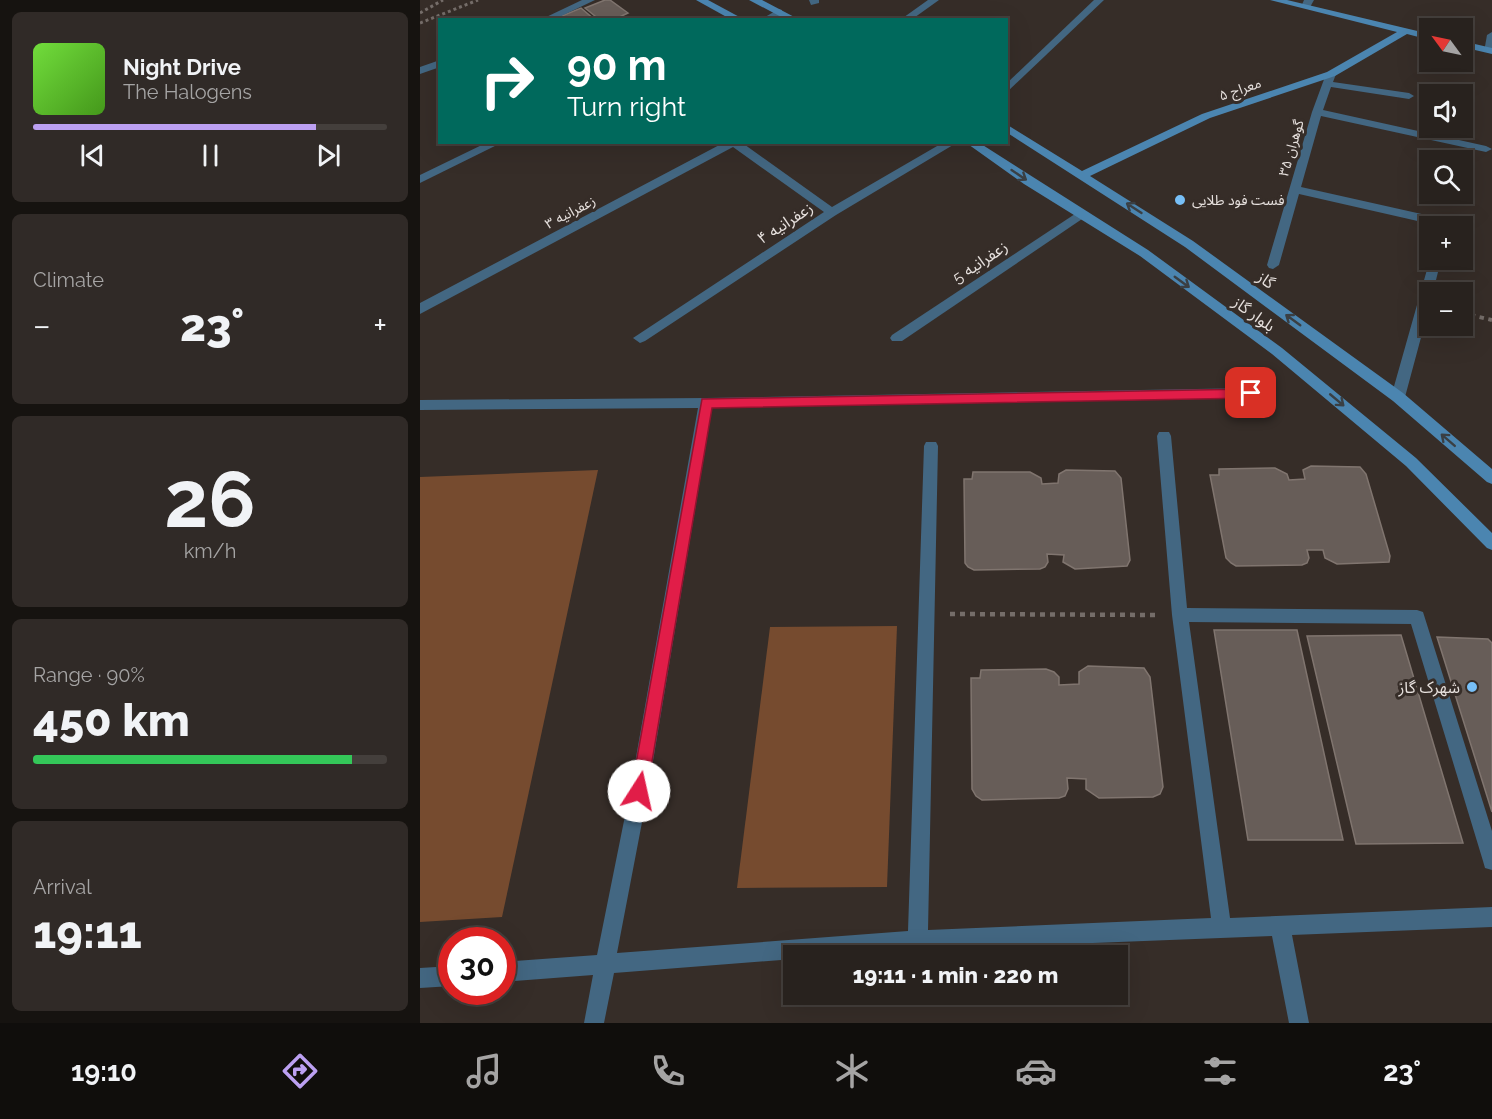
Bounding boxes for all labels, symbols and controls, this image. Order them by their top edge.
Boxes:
north arrow [1419,18,1473,72]
map controls [1419,18,1473,336]
text: 90 m [567,41,667,90]
icon: right [468,42,546,120]
text: Night Drive [123,54,241,80]
street label: معراج ۵ [1217,74,1264,107]
text: The Halogens [123,80,252,104]
button: sound [1419,84,1473,138]
text: Turn right [567,91,686,122]
street label: گوهران ۳۵ [1275,118,1308,178]
icon: previous [76,139,109,172]
icon: pause [194,139,227,172]
icon: next [312,139,345,172]
button: search [1419,150,1473,204]
one-way arrow [1010,169,1027,181]
street label: زعفرانیه ۳ [542,192,598,233]
place label: فست فود طلایی [1192,192,1285,209]
marker: فست فود طلایی [1173,193,1187,207]
street label: زعفرانیه ۴ [754,198,816,248]
one-way arrow [1126,202,1143,214]
button: + [1419,216,1473,270]
street label: 5 زعفرانیه [949,237,1011,287]
street label: گاز [1253,267,1279,293]
text: Climate [33,268,104,292]
one-way arrow [1174,276,1190,288]
button: − [1419,282,1473,336]
street label: بلوار گاز [1228,292,1279,336]
text: 23° [180,299,244,352]
text: − [33,306,51,345]
text: + [373,306,387,345]
one-way arrow [1286,314,1302,327]
pin [1225,367,1276,418]
icon: arrive [1234,376,1267,409]
one-way arrow [1329,394,1345,407]
one-way arrow [1440,433,1456,446]
text: 26 [164,454,256,545]
text: km/h [184,539,236,563]
text: Range · 90% [33,663,145,687]
place label: شهرک گاز [1397,678,1460,697]
marker: شهرک گاز [1465,680,1479,694]
text: 450 km [33,694,190,747]
position arrow [607,759,671,823]
text: Arrival [33,875,92,899]
text: 19:11 [33,906,142,959]
speed limit sign: 30 [438,927,516,1005]
text: 19:11 · 1 min · 220 m [853,962,1058,988]
icon: directions [279,1050,321,1092]
icon: music [463,1050,505,1092]
icon: phone [647,1050,689,1092]
icon: climate [831,1050,873,1092]
icon: car [1015,1050,1057,1092]
icon: filters [1199,1050,1241,1092]
text: 19:10 [71,1056,137,1087]
text: 23° [1383,1056,1421,1087]

